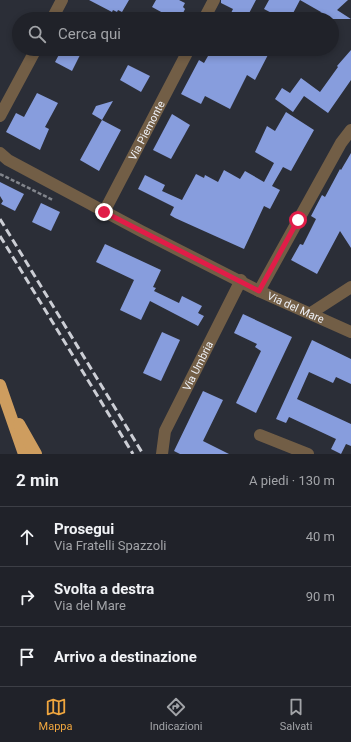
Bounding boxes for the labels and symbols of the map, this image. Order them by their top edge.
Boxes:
street label: Via Piemonte [126,98,167,162]
route end [95,203,113,221]
route start [289,211,307,229]
street label: Via del Mare [265,289,326,326]
street label: Via Umbria [180,339,216,393]

